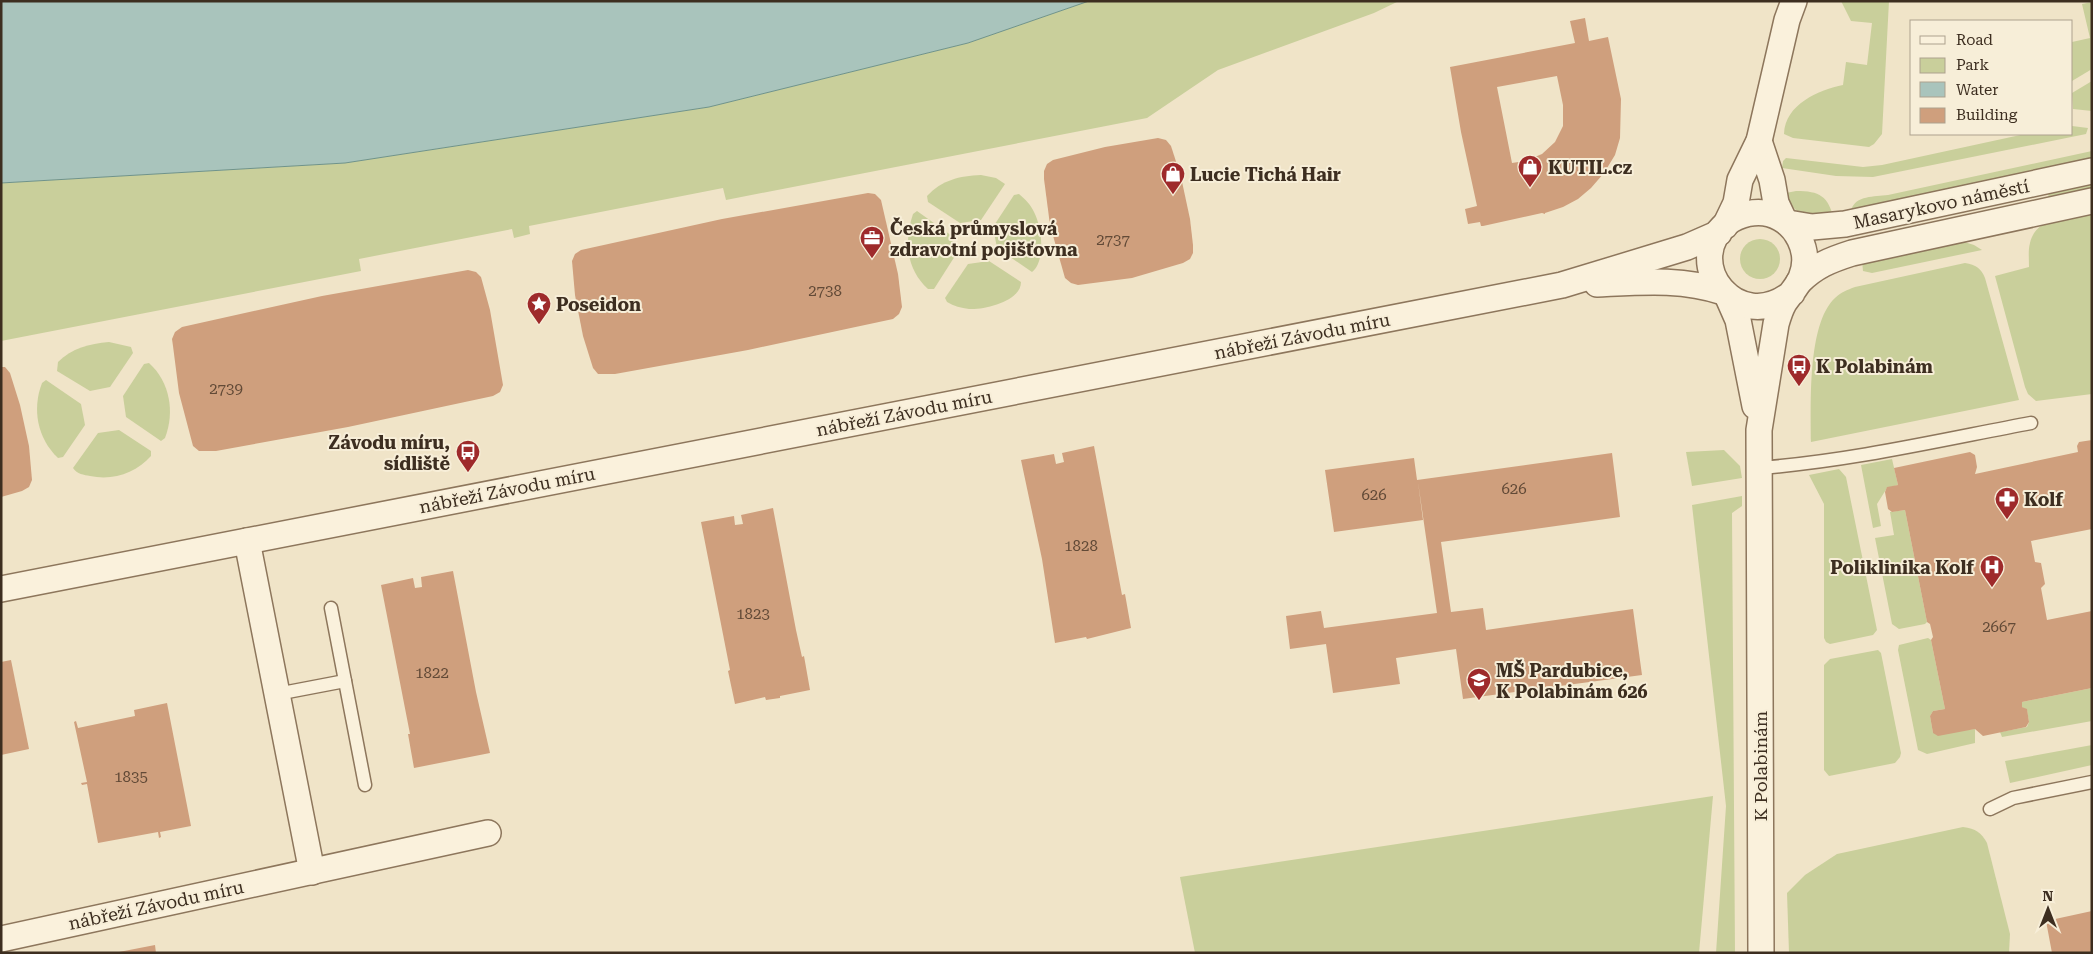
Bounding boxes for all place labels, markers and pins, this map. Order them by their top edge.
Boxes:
shop icon: KUTIL.cz [1517,154,1543,188]
place label: KUTIL.cz [1548,157,1632,178]
shop icon: Lucie Tichá Hair [1160,161,1186,195]
place label: Lucie Tichá Hair [1190,164,1341,185]
place label: Česká průmyslová zdravotní pojišťovna [890,217,1078,260]
office icon: Česká průmyslová zdravotní pojišťovna [859,225,885,259]
place icon: Poseidon [526,291,552,325]
place label: Poseidon [556,294,641,315]
bus stop icon: K Polabinám [1786,353,1812,387]
place label: K Polabinám [1816,356,1933,377]
place label: Závodu míru, sídliště [329,432,450,474]
bus stop icon: Závodu míru, sídliště [455,439,481,473]
pharmacy icon: Kolf [1994,486,2020,520]
place label: Kolf [2024,489,2064,510]
hospital icon: Poliklinika Kolf [1979,554,2005,588]
place label: Poliklinika Kolf [1830,557,1975,578]
place label: MŠ Pardubice, K Polabinám 626 [1496,659,1648,702]
school or university icon: MŠ Pardubice, K Polabinám 626 [1466,667,1492,701]

